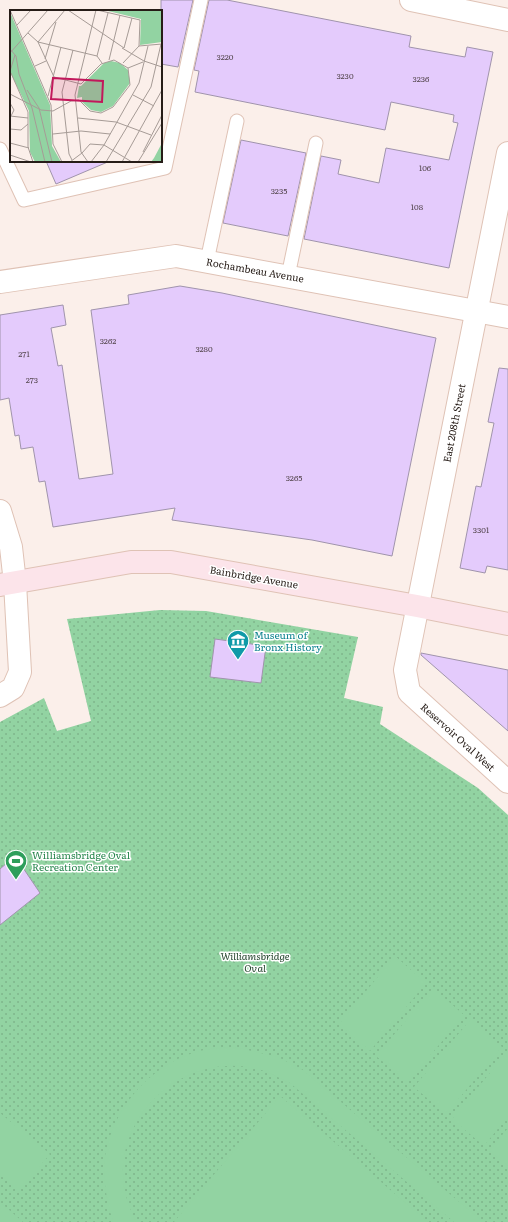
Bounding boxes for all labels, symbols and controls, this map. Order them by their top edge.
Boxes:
inset map [10,10,162,162]
house number: 3220 [217,51,234,62]
house number: 3230 [336,70,354,81]
house number: 3236 [413,73,430,84]
house number: 106 [419,162,432,173]
house number: 3235 [271,185,287,196]
house number: 108 [411,201,424,212]
street label: Rochambeau Avenue [205,254,305,285]
house number: 3262 [100,335,116,346]
house number: 3280 [195,343,213,354]
house number: 271 [18,348,30,359]
house number: 273 [26,374,38,385]
street label: East 208th Street [439,382,468,463]
house number: 3265 [286,472,302,483]
house number: 3301 [473,524,490,535]
street label: Bainbridge Avenue [209,561,299,592]
place label: Museum of Bronx History [254,627,322,654]
museum icon: Museum of Bronx History [225,628,251,661]
street label: Reservoir Oval West [418,699,499,774]
place label: Williamsbridge Oval Recreation Center [32,847,131,874]
sports icon: Williamsbridge Oval Recreation Center [3,848,29,881]
park label: Williamsbridge Oval [220,948,290,975]

